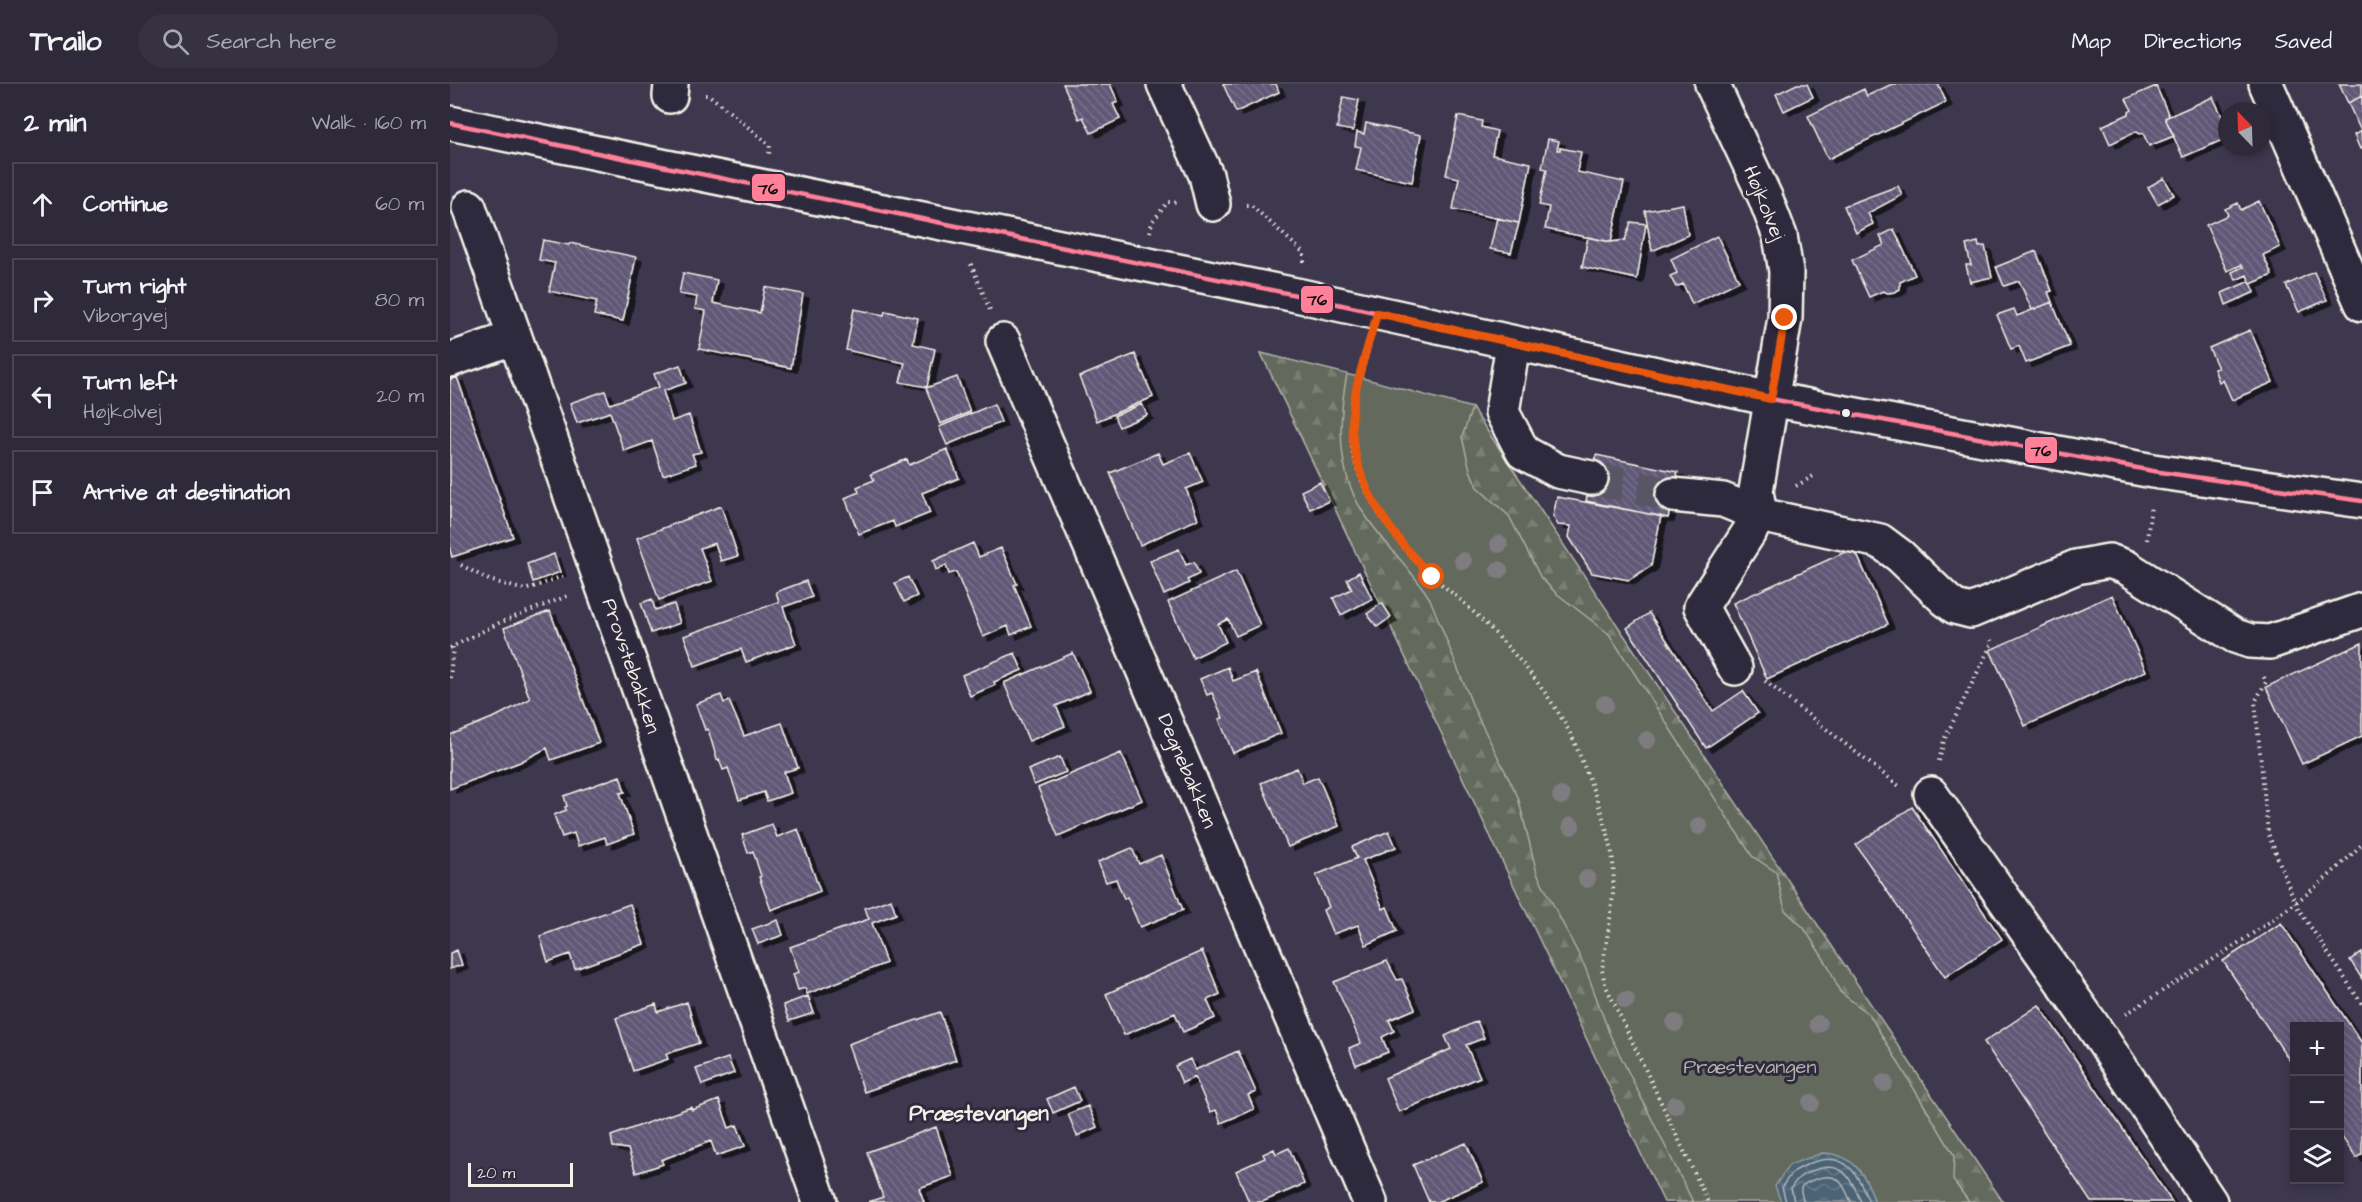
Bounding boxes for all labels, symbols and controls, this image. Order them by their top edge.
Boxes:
search box [138,14,558,68]
text: Trailo [30,22,102,61]
icon: search [159,25,192,58]
text: Search here [207,26,336,57]
text: Map [2071,27,2111,56]
text: Directions [2144,27,2242,56]
text: Saved [2275,27,2332,56]
north arrow [2218,102,2272,156]
text: 2 min [24,105,86,141]
text: Walk · 160 m [311,109,426,137]
street label: Højkolvej [1736,161,1792,245]
line badge: 76 [751,173,786,202]
text: 76 [757,178,778,200]
icon: ahead [26,188,59,221]
text: Continue [83,189,168,220]
text: 60 m [375,190,424,218]
text: Turn right [83,271,186,302]
icon: right [26,284,59,317]
line badge: 76 [1300,285,1334,314]
text: 80 m [375,286,424,314]
text: 76 [1306,289,1327,311]
text: Viborgvej [83,302,167,330]
route end [1771,304,1797,330]
text: Turn left [83,367,177,398]
icon: left [26,380,59,413]
text: 20 m [376,382,424,410]
text: Højkolvej [83,398,161,426]
unlabelled marker [1840,407,1852,419]
line badge: 76 [2024,436,2058,464]
text: 76 [2030,440,2051,462]
icon: arrive [26,476,59,509]
text: Arrive at destination [83,477,290,508]
route start [1418,563,1444,589]
street label: Provstebakken [595,595,667,737]
street label: Degnebakken [1149,710,1224,833]
map controls [2290,1022,2344,1184]
button: + [2290,1022,2344,1076]
park label: Præstevangen [1684,1053,1816,1082]
button: − [2290,1076,2344,1130]
district label: Præstevangen [909,1099,1049,1130]
button: layers [2290,1130,2344,1184]
scale bar [468,1160,573,1188]
text: 20 m [477,1162,515,1184]

